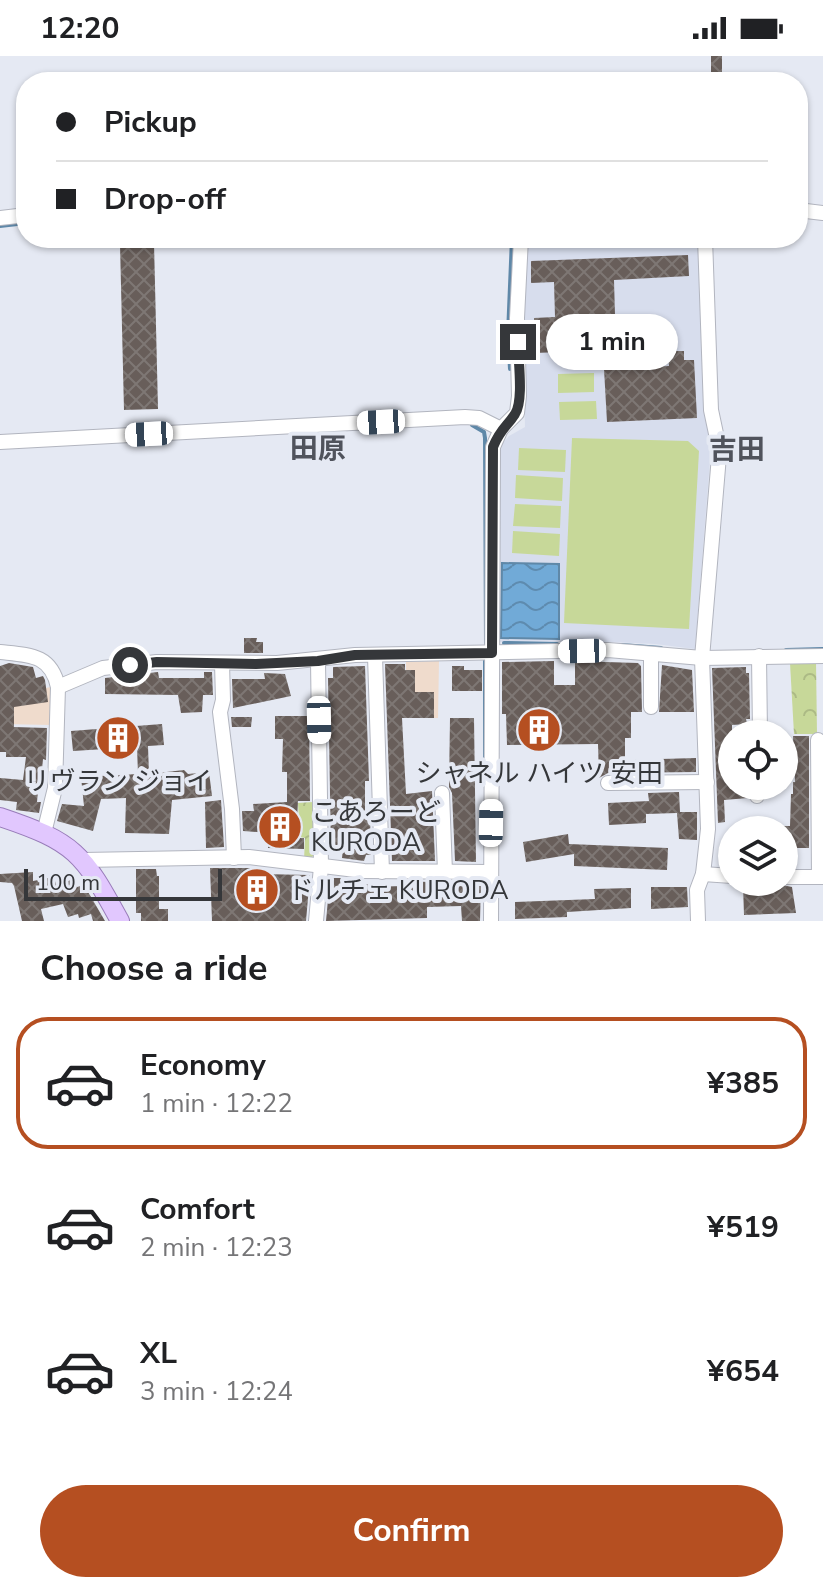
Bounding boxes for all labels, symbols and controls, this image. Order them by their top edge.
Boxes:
text: 12:20 [40,8,119,49]
text: Pickup [104,102,197,143]
text: Drop-off [104,179,226,220]
callout: 1 min [546,314,678,370]
route end [500,324,536,360]
text: 1 min [578,324,646,359]
car [356,409,406,435]
car [124,421,174,447]
district label: 田原 [290,430,346,468]
district label: 吉田 [709,431,765,469]
car [558,639,606,663]
route start [112,647,148,683]
car [307,696,331,744]
building icon: シャネル ハイツ 安田 [515,706,563,754]
building icon: リヴラン ジョイ [94,714,142,762]
map controls [718,720,798,896]
button: locate [718,720,798,800]
place label: シャネル ハイツ 安田 [416,756,662,791]
place label: リヴラン ジョイ [24,764,212,799]
place label: こあろーど KURODA [311,795,441,860]
car [479,799,503,847]
building icon: こあろーど KURODA [256,803,304,851]
button: layers [718,816,798,896]
scale bar [24,865,222,901]
building icon: ドルチェ KURODA [233,866,281,914]
text: 100 m [36,868,100,898]
place label: ドルチェ KURODA [288,873,509,908]
text: Choose a ride [40,944,268,993]
text: Economy [140,1045,266,1086]
icon: car [44,1047,116,1119]
text: ¥385 [707,1063,779,1104]
text: 1 min · 12:22 [140,1086,293,1121]
text: Comfort [140,1189,255,1230]
icon: car [44,1191,116,1263]
text: ¥519 [707,1207,779,1248]
text: 2 min · 12:23 [140,1230,293,1265]
text: XL [140,1333,177,1374]
icon: car [44,1335,116,1407]
text: ¥654 [707,1351,779,1392]
text: 3 min · 12:24 [140,1374,293,1409]
button: Confirm [40,1485,783,1577]

